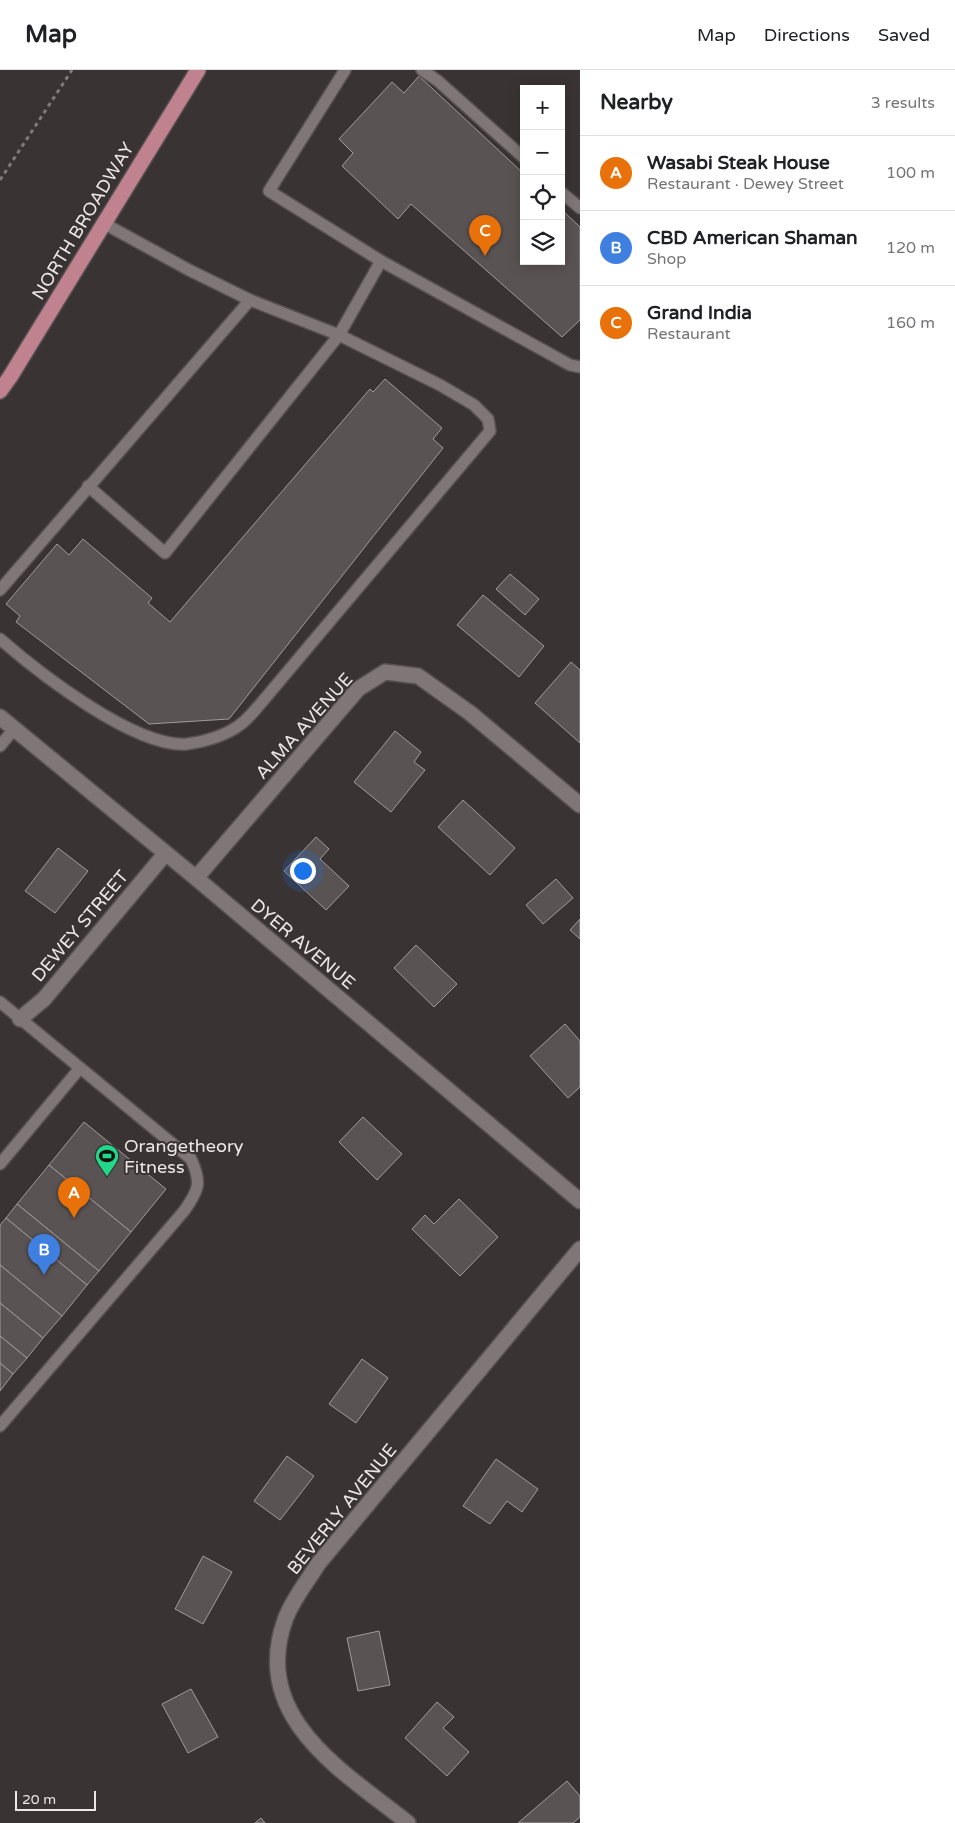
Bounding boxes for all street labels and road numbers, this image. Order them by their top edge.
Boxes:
street label: NORTH BROADWAY [27,138,139,304]
street label: ALMA AVENUE [250,668,358,784]
street label: DEWEY STREET [27,866,133,986]
street label: DYER AVENUE [246,894,360,994]
street label: BEVERLY AVENUE [283,1439,401,1579]

